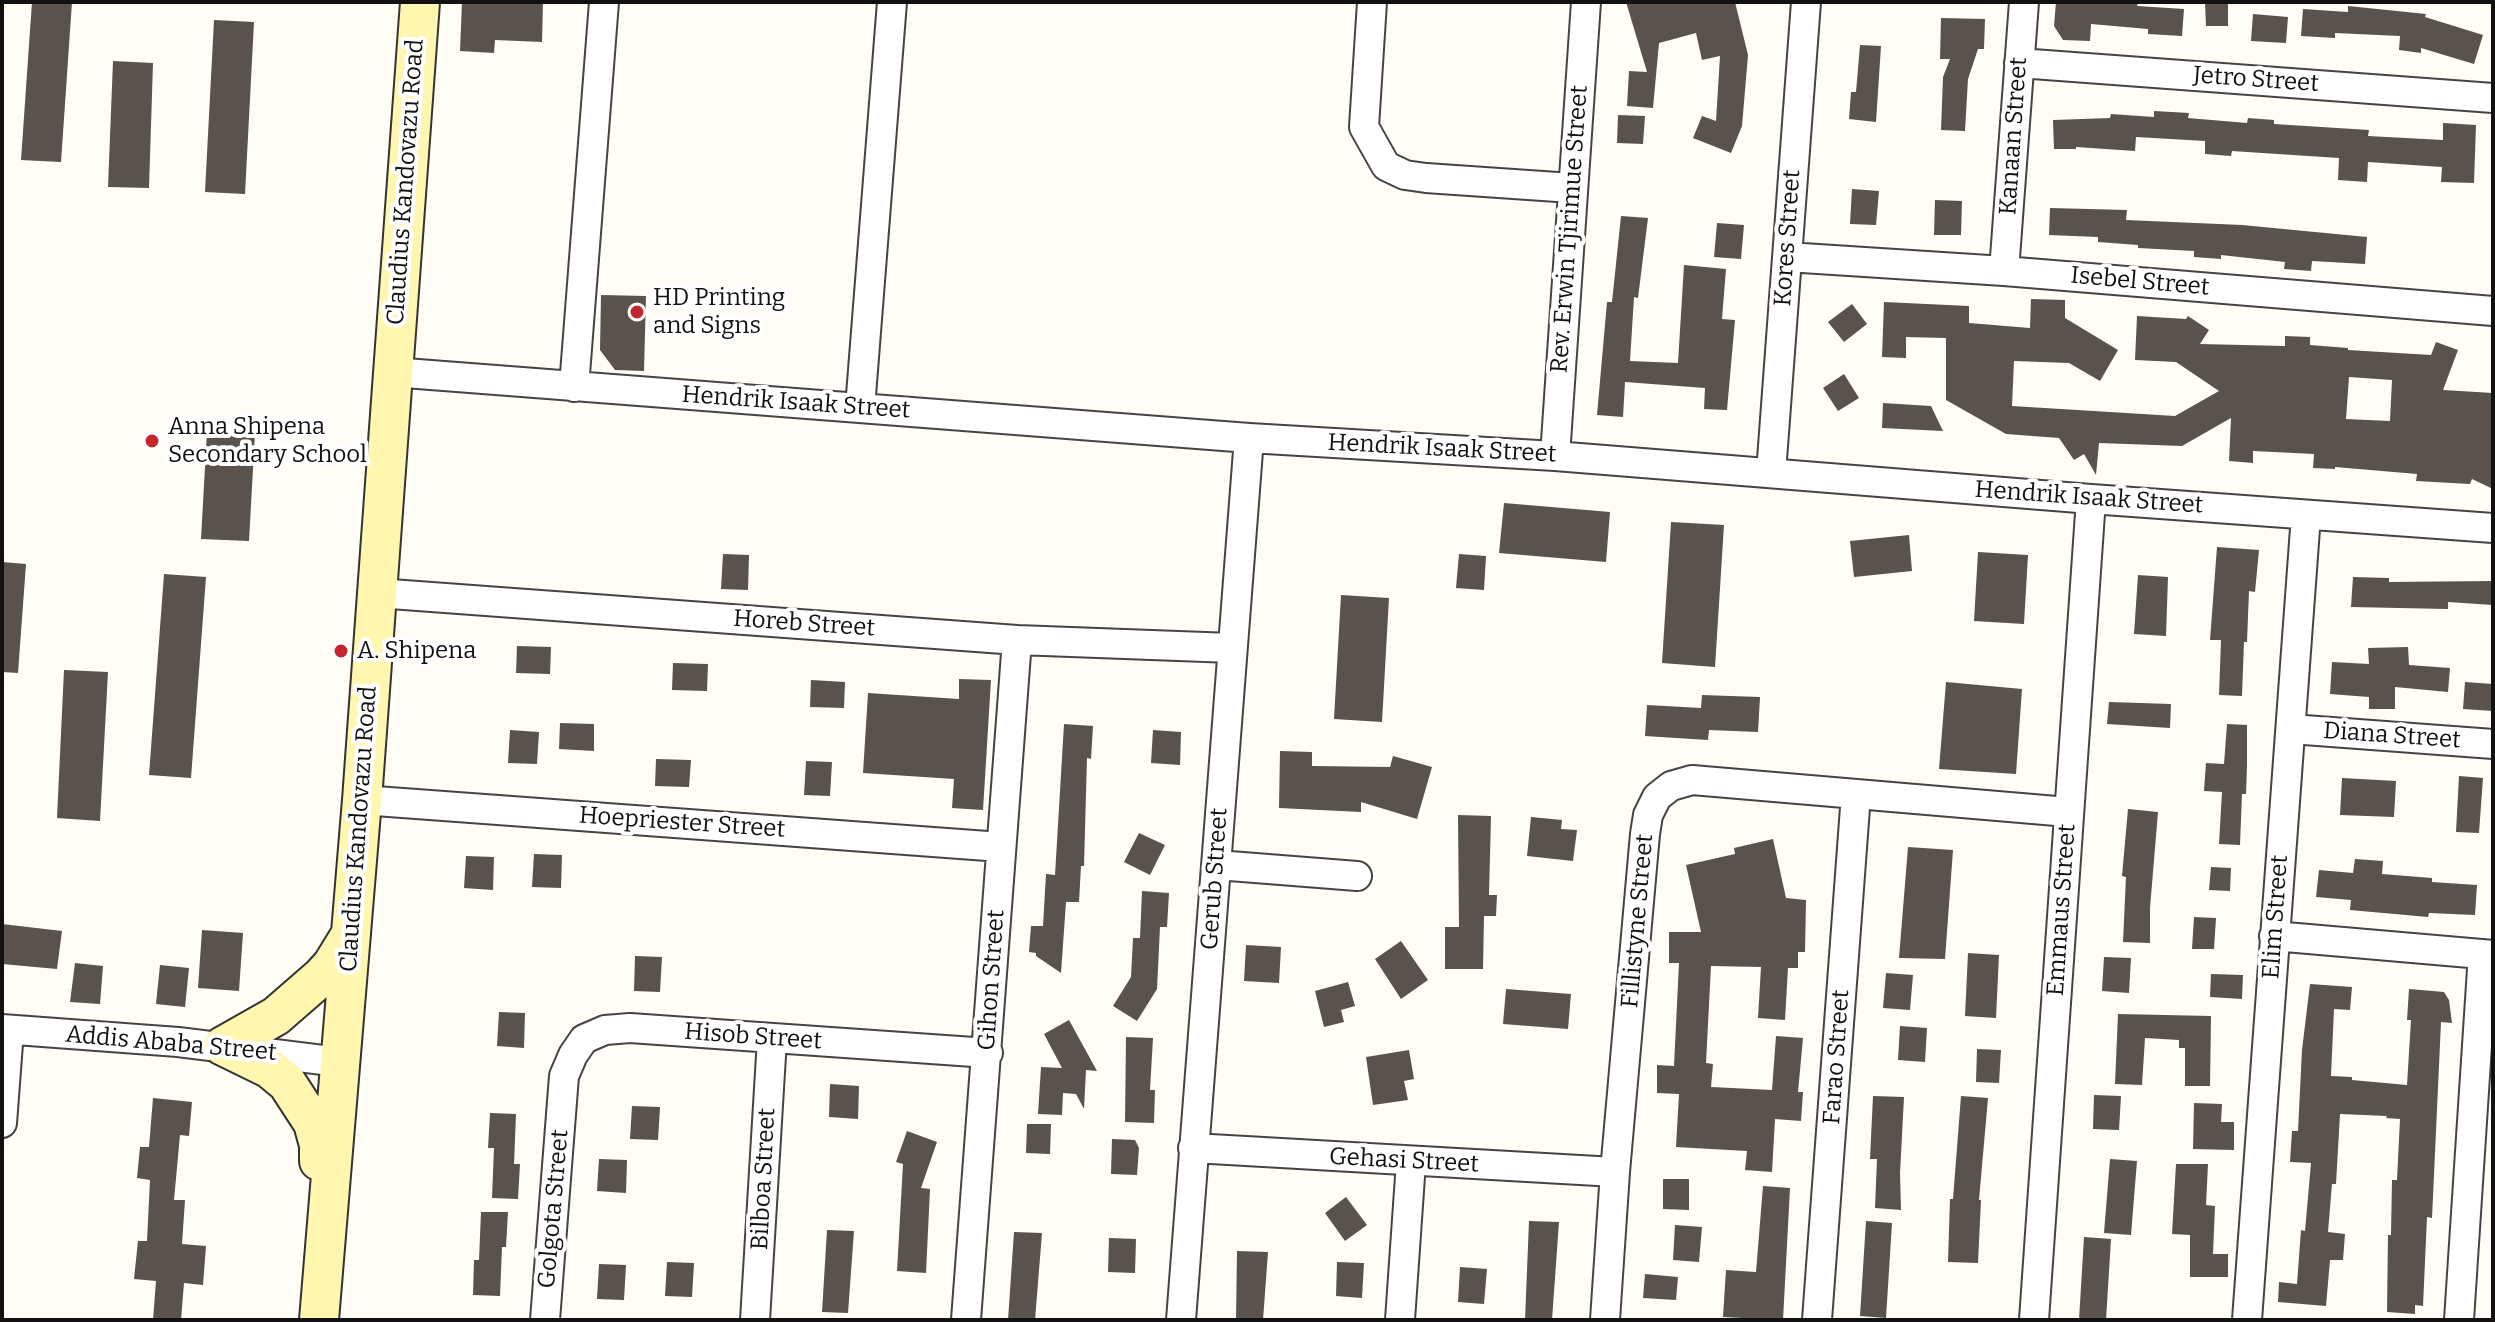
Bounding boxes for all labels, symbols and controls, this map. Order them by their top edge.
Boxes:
street label: Claudius Kandovazu Road [382,38,430,326]
street label: Kanaan Street [1994,56,2034,216]
street label: Jetro Street [2192,61,2320,99]
street label: Rev. Erwin Tjirimue Street [1546,84,1594,374]
street label: Kores Street [1769,169,1807,307]
street label: Isebel Street [2069,262,2211,302]
place label: HD Printing and Signs [653,284,785,340]
marker: HD Printing and Signs [628,303,646,321]
street label: Hendrik Isaak Street [681,381,911,425]
place label: Anna Shipena Secondary School [168,413,367,469]
street label: Hendrik Isaak Street [1327,429,1557,469]
marker: Anna Shipena Secondary School [143,432,161,450]
street label: Hendrik Isaak Street [1974,476,2204,520]
street label: Horeb Street [732,605,876,643]
place label: A. Shipena [357,637,476,665]
marker: A. Shipena [332,642,350,660]
street label: Claudius Kandovazu Road [335,685,383,973]
street label: Diana Street [2322,717,2462,755]
street label: Hoepriester Street [578,801,786,845]
street label: Gerub Street [1196,807,1234,951]
street label: Emmaus Street [2042,823,2082,997]
street label: Fillistyne Street [1616,833,1660,1009]
street label: Elim Street [2257,854,2295,980]
street label: Gihon Street [973,908,1011,1052]
street label: Farao Street [1818,989,1856,1125]
street label: Hisob Street [683,1018,823,1056]
street label: Addis Ababa Street [64,1020,278,1068]
street label: Bilboa Street [746,1107,782,1251]
street label: Golgota Street [533,1128,575,1290]
street label: Gehasi Street [1328,1143,1480,1179]

